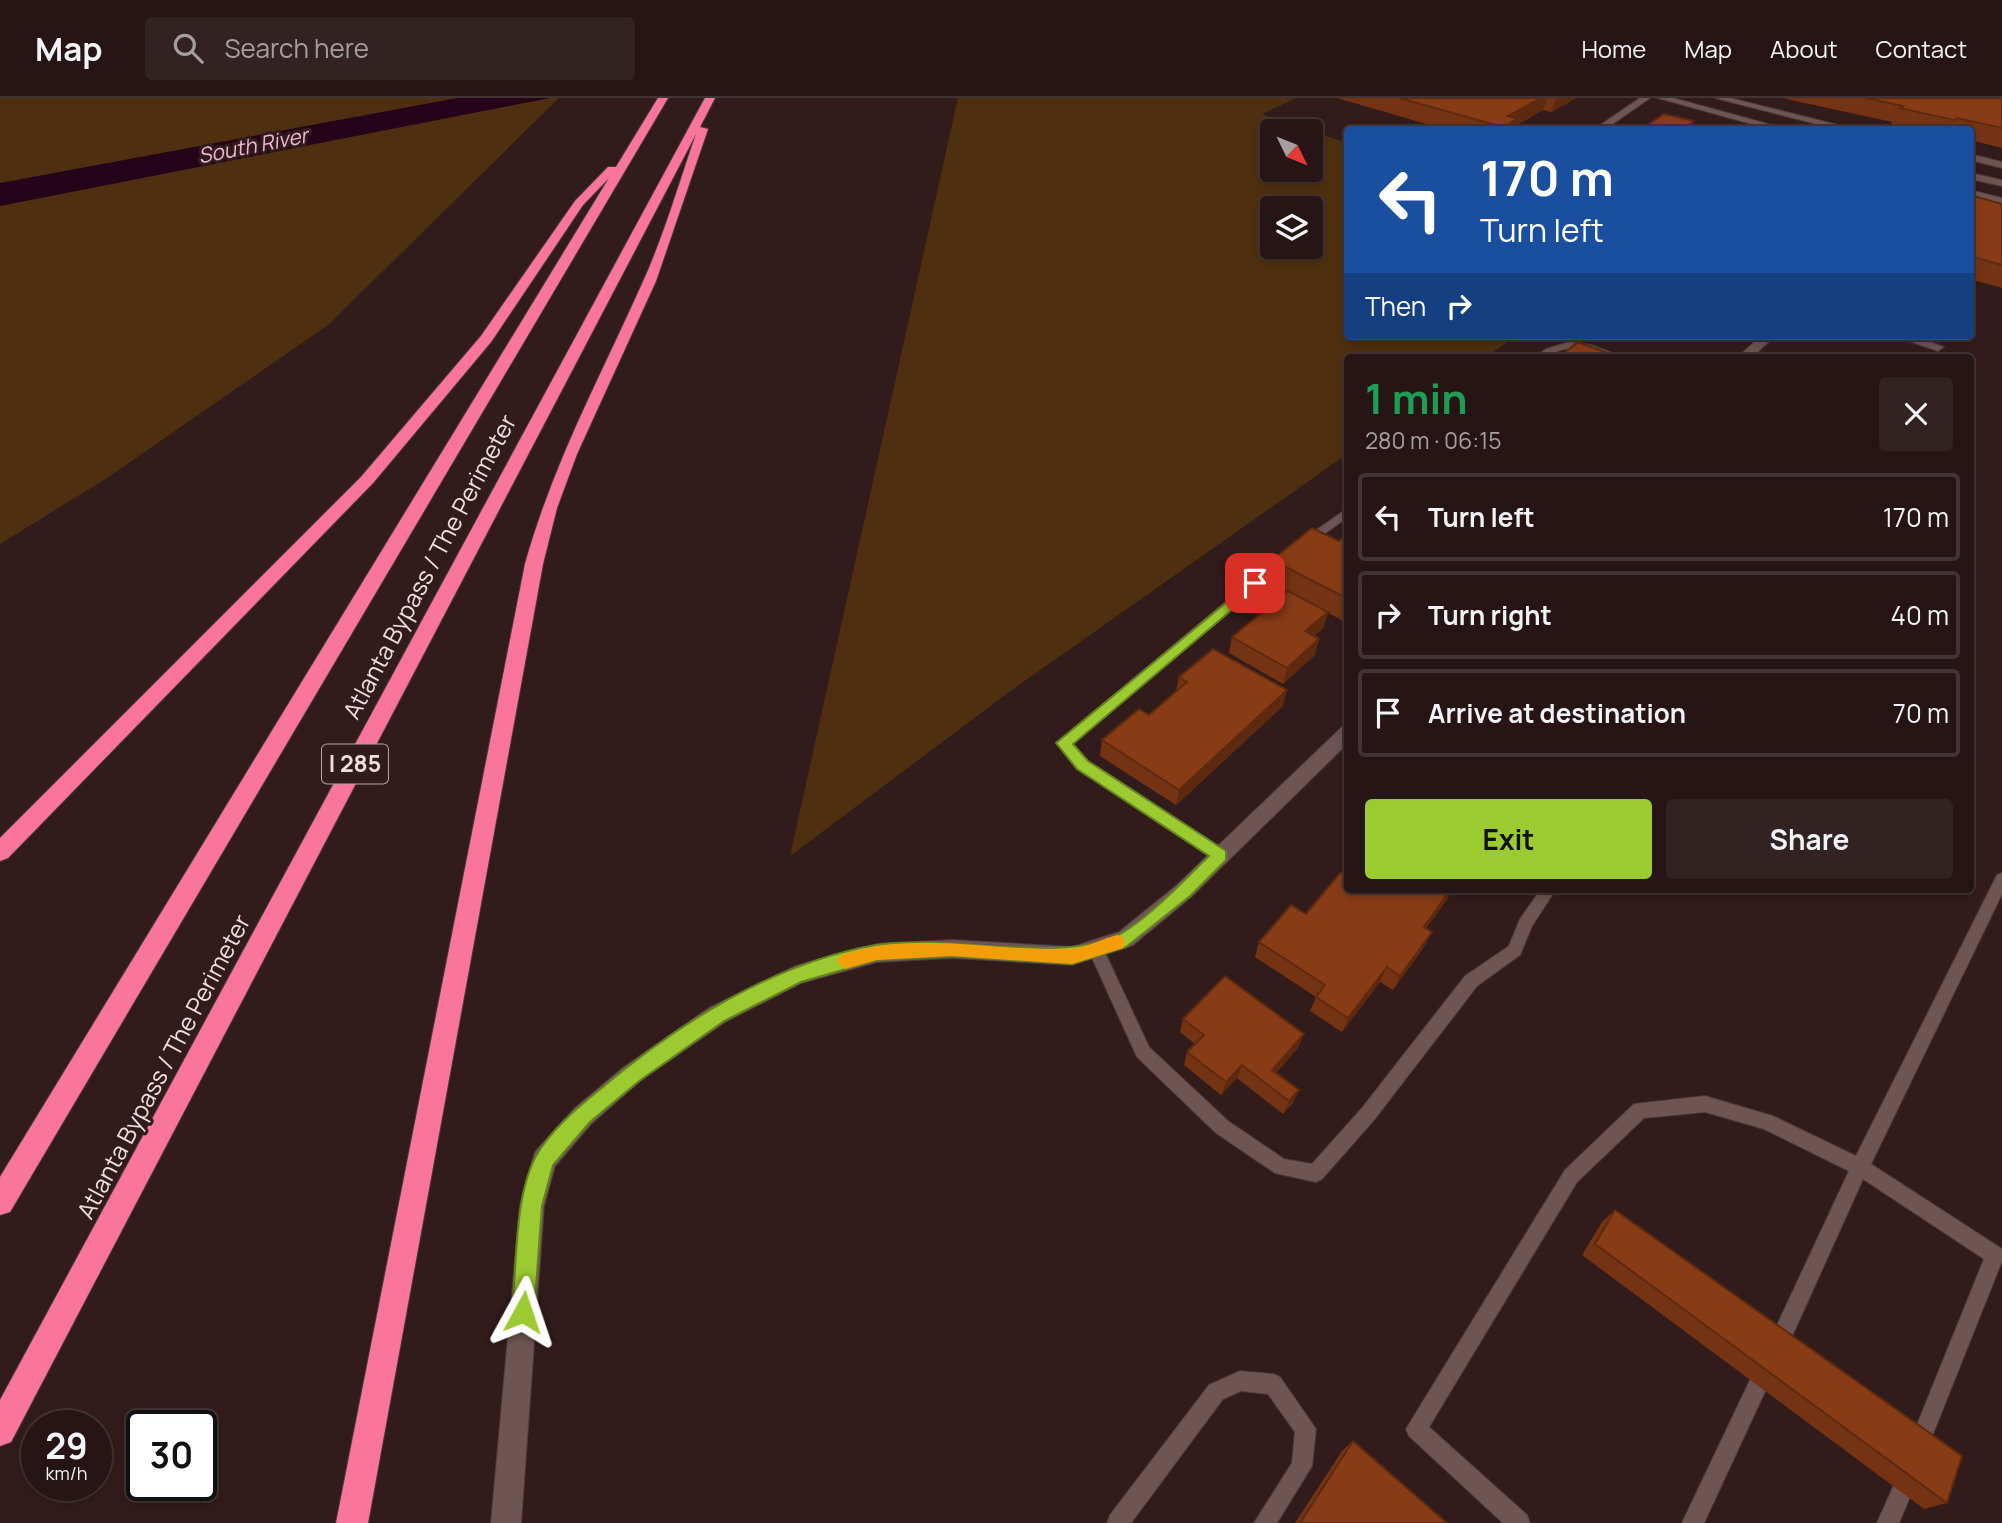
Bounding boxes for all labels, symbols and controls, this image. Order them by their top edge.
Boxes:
search box [145,17,635,80]
text: Map [35,26,103,71]
icon: search [169,29,207,67]
text: Search here [225,30,369,66]
text: Home [1581,32,1646,65]
text: Map [1684,32,1732,65]
text: About [1770,32,1838,65]
text: Contact [1876,32,1967,65]
north arrow [1260,119,1323,182]
map controls [1260,119,1323,259]
water label: South River [196,120,312,169]
text: 170 m [1480,144,1614,211]
icon: left [1365,154,1456,245]
button: layers [1260,196,1323,259]
text: Turn left [1480,208,1604,252]
icon: right [1440,287,1478,325]
text: Then [1365,288,1426,324]
text: 1 min [1365,369,1468,427]
button: close [1879,377,1953,451]
street label: Atlanta Bypass / The Perimeter [334,408,523,724]
text: 280 m · 06:15 [1365,424,1501,456]
icon: left [1369,498,1407,536]
text: Turn left [1428,499,1535,535]
text: 170 m [1883,499,1949,535]
pin [1225,553,1285,613]
icon: arrive [1236,564,1274,602]
icon: right [1369,596,1407,634]
text: Turn right [1428,597,1552,633]
text: 40 m [1891,597,1949,633]
icon: arrive [1369,694,1407,732]
text: Arrive at destination [1428,695,1686,731]
text: 70 m [1893,695,1949,731]
road number: I 285 [322,744,388,784]
button: Exit [1365,799,1652,879]
button: Share [1666,799,1953,879]
street label: Atlanta Bypass / The Perimeter [68,908,257,1224]
position arrow [486,1275,560,1349]
speed limit sign: 30 [126,1410,217,1501]
text: 29 [45,1422,88,1470]
text: km/h [46,1461,87,1485]

